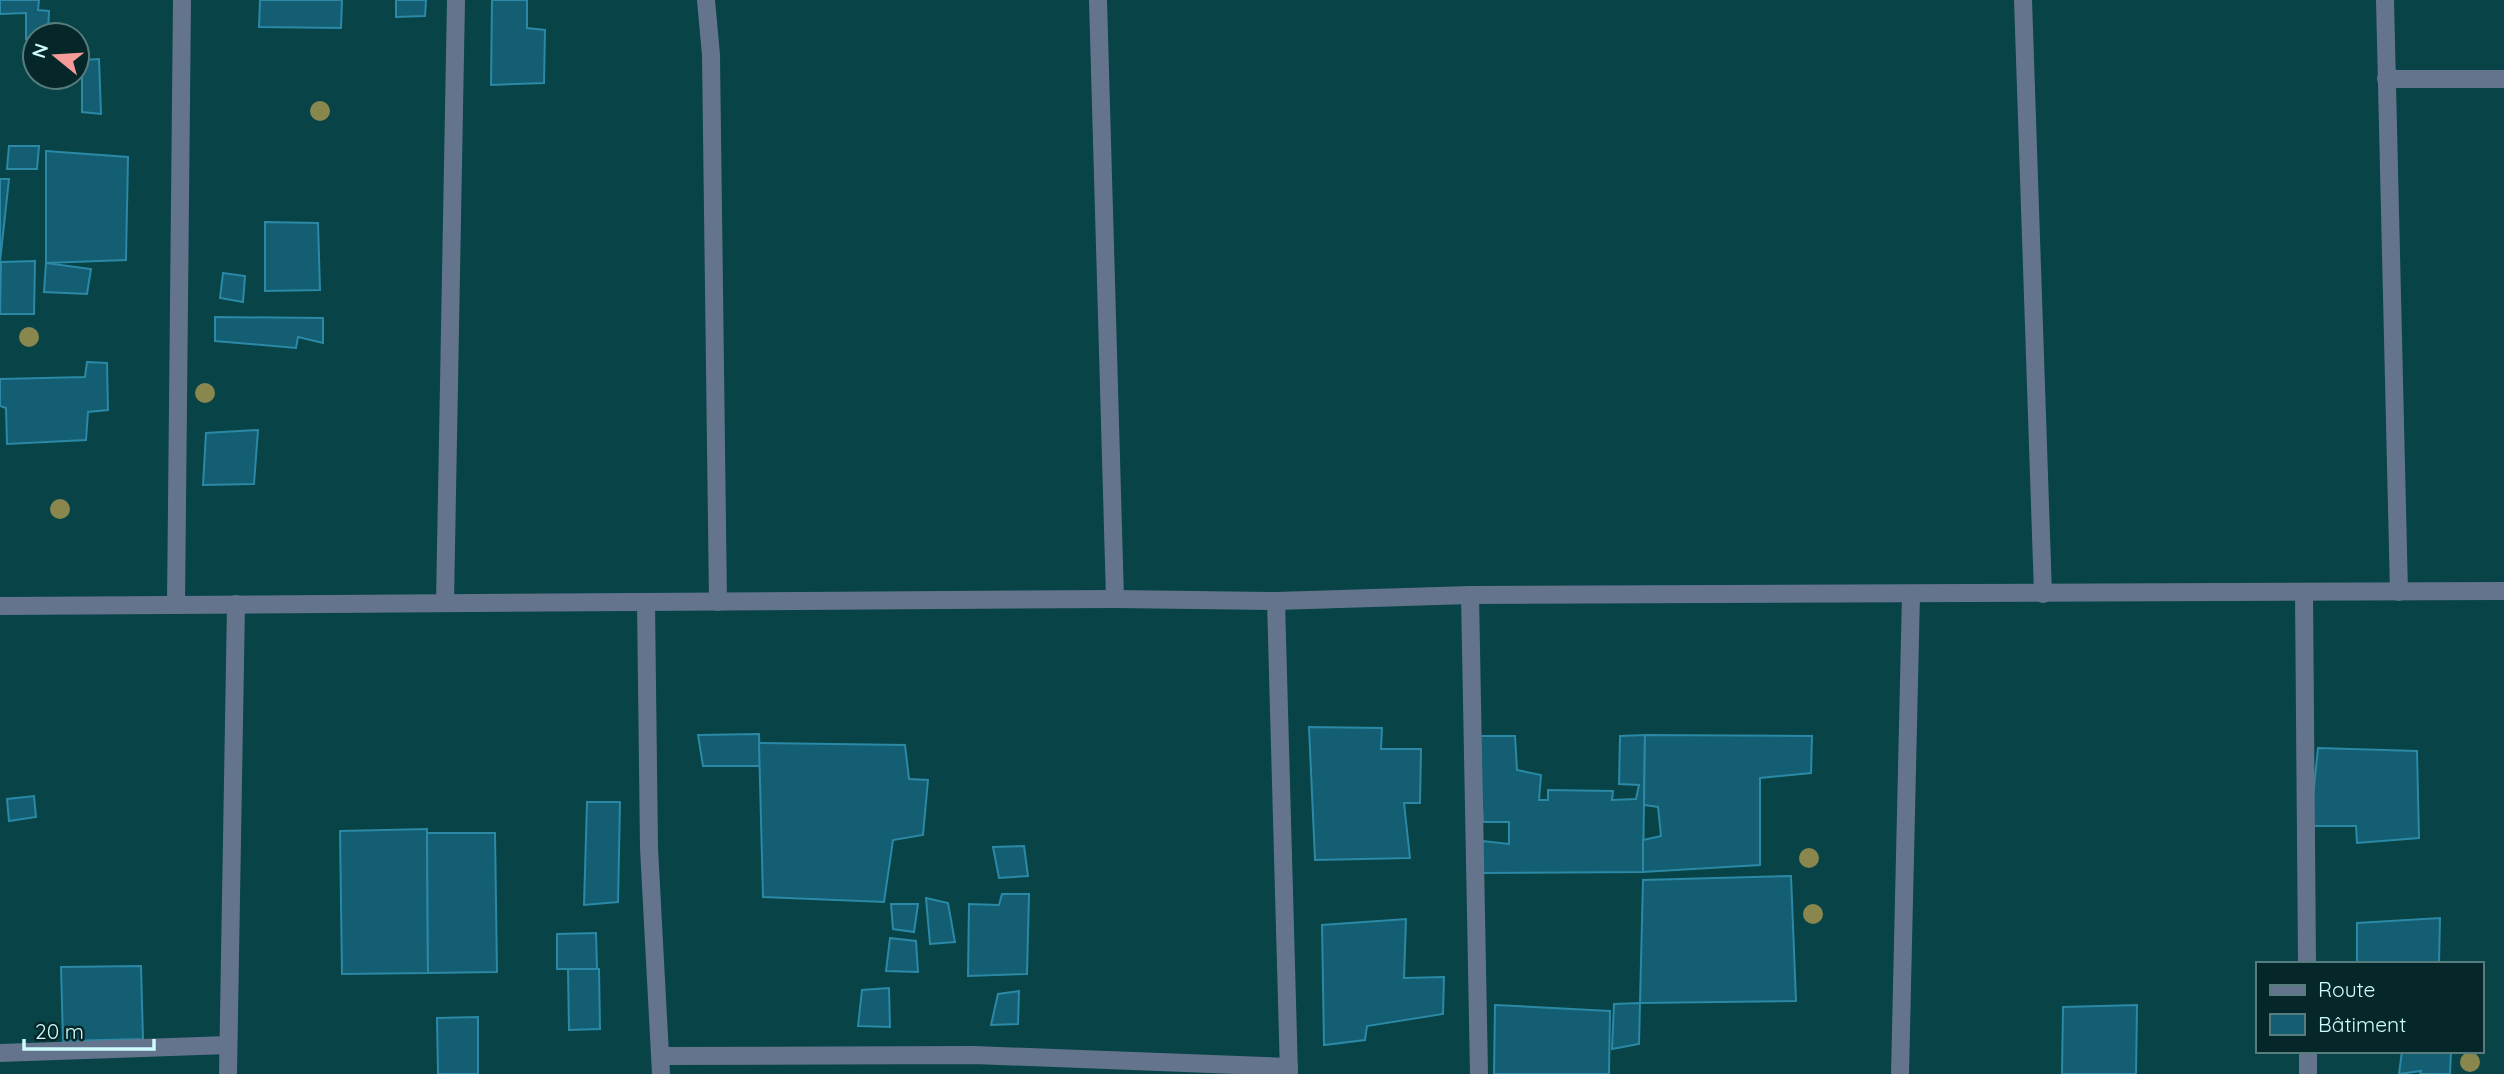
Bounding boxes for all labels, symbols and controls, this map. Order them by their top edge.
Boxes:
north arrow [21,21,91,91]
text: N [26,40,53,61]
legend [2256,962,2483,1053]
text: Route [2318,976,2375,1002]
scale bar [24,1007,154,1052]
text: Bâtiment [2318,1011,2406,1037]
text: 20 m [35,1018,84,1044]

